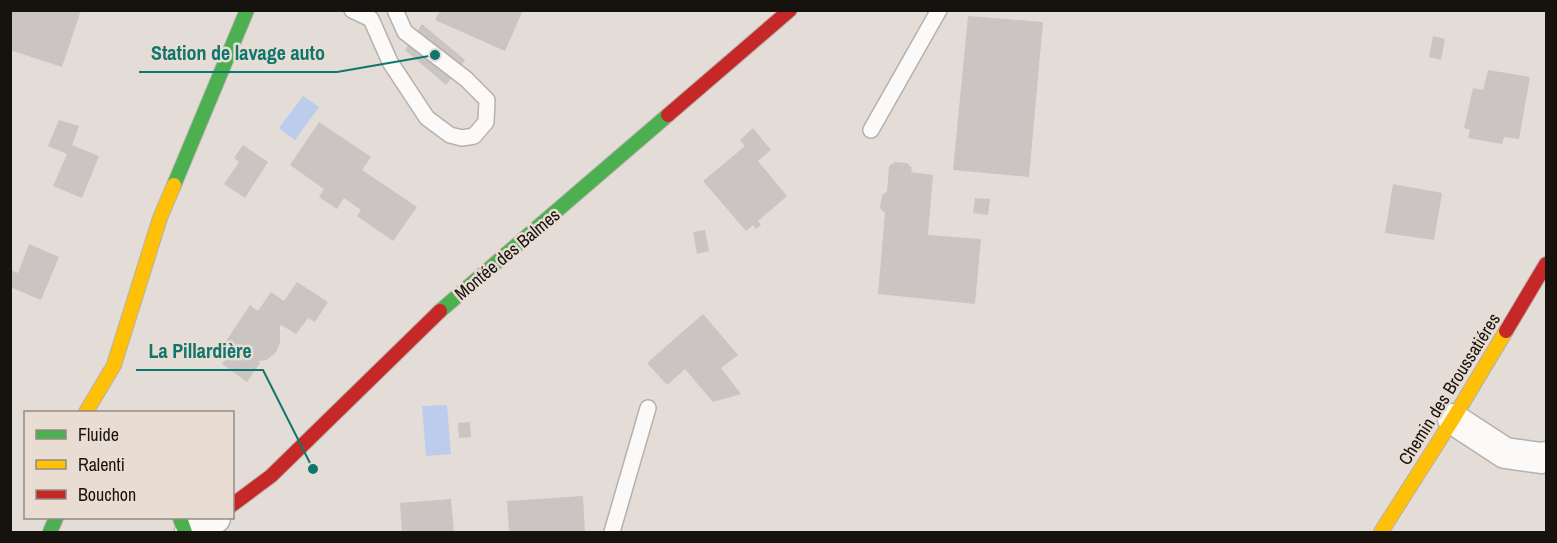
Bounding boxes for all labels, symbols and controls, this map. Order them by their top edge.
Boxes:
callout: Station de lavage auto [139,34,337,72]
text: Station de lavage auto [151,39,325,66]
street label: Montée des Balmes [449,202,565,306]
street label: Chemin des Broussatiéres [1392,308,1506,470]
callout: La Pillardière [136,332,263,370]
text: La Pillardière [148,337,252,364]
legend [24,411,234,519]
text: Fluide [78,422,119,447]
text: Ralenti [78,452,125,477]
text: Bouchon [78,482,136,507]

